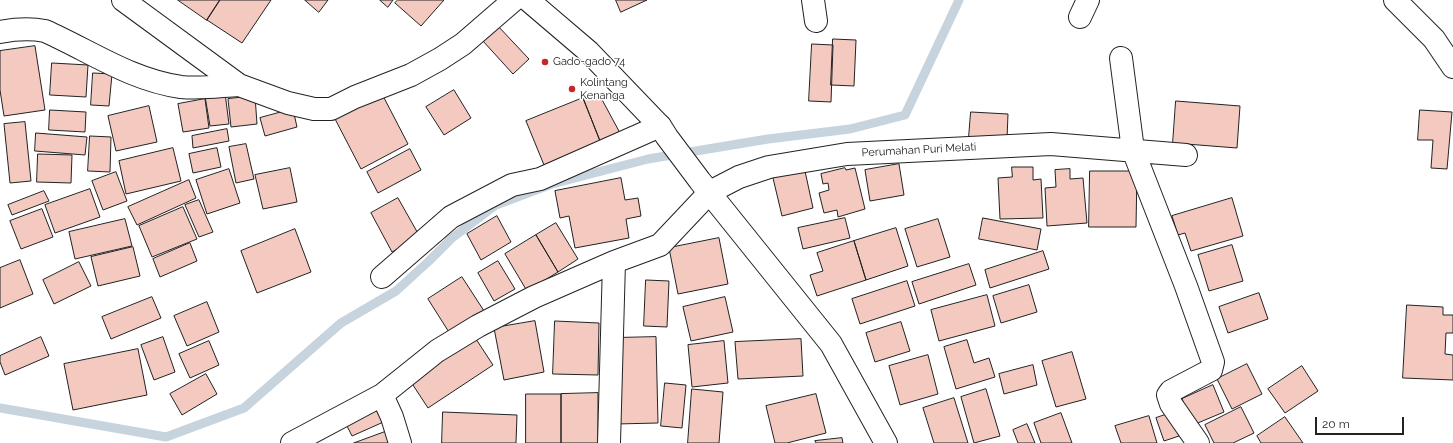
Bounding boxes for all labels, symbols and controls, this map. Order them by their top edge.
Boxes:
place label: Gado-gado 74 [553,55,625,69]
marker: Gado-gado 74 [540,57,550,67]
place label: Kolintang Kenanga [580,76,628,102]
marker: Kolintang Kenanga [567,84,577,94]
street label: Perumahan Puri Melati [861,140,977,160]
scale bar [1317,409,1406,435]
text: 20 m [1322,417,1350,431]

